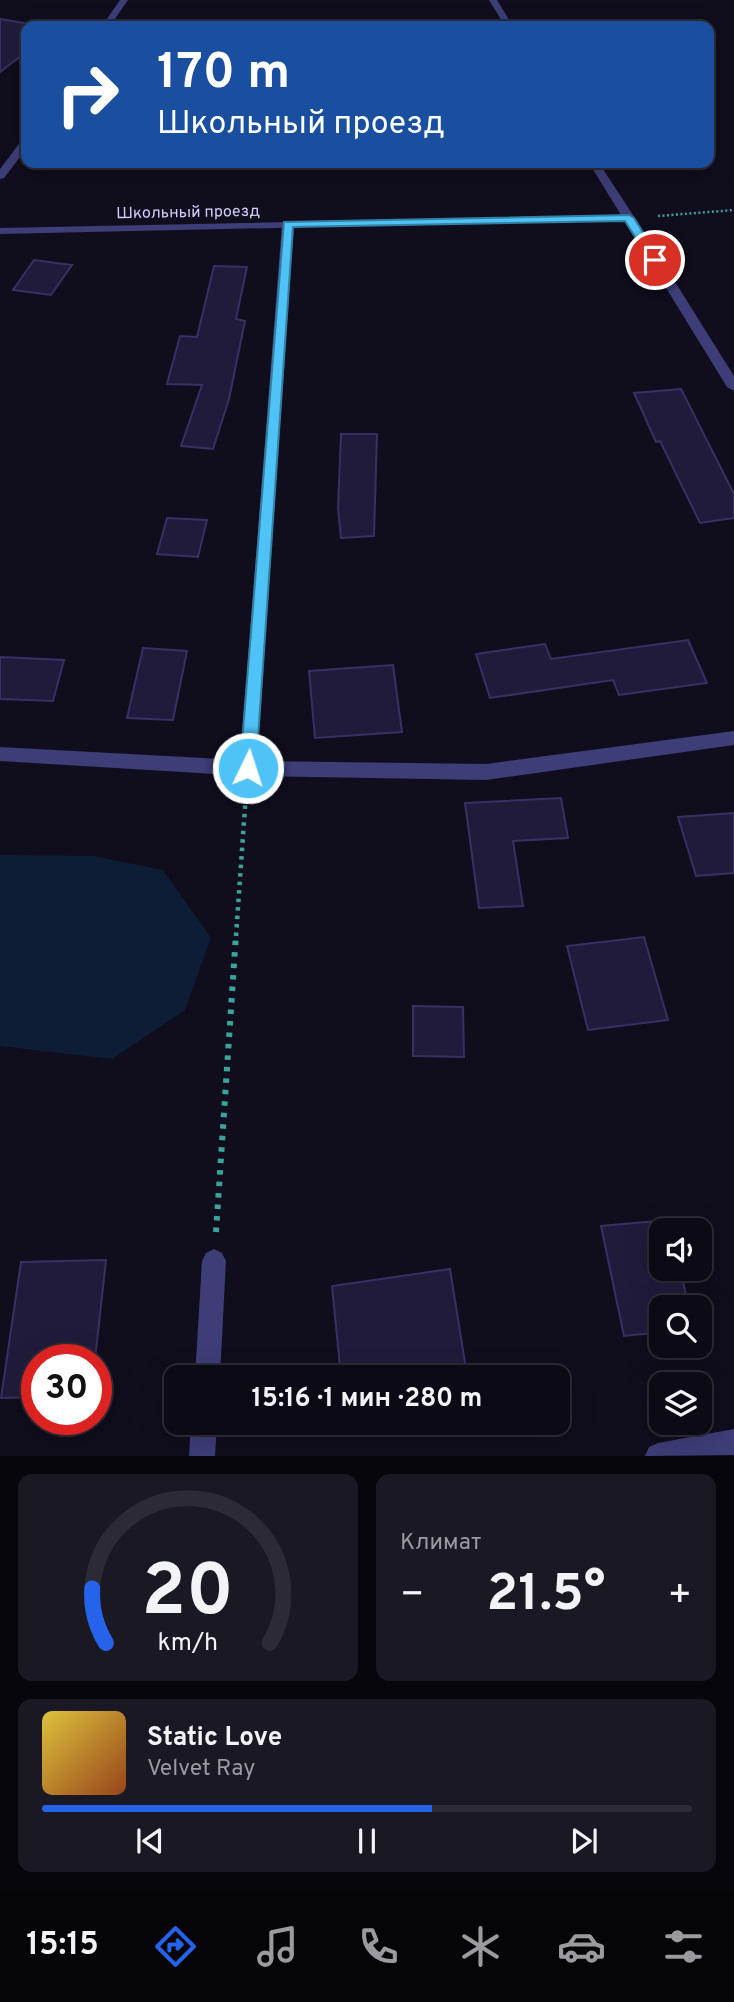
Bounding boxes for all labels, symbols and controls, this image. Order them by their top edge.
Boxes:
text: 170 m [157,44,290,106]
icon: right [42,49,133,140]
text: Школьный проезд [157,105,445,145]
street label: Школьный проезд [116,202,260,224]
pin [625,230,685,290]
icon: arrive [636,241,674,279]
position arrow [211,731,285,805]
map controls [649,1218,712,1435]
button: sound [649,1218,712,1281]
button: search [649,1295,712,1358]
speed limit sign: 30 [21,1344,112,1435]
button: layers [649,1372,712,1435]
text: 15:16 · 1 мин · 280 m [252,1383,482,1416]
text: Климат [400,1529,481,1558]
text: 20 [142,1550,234,1642]
text: 21.5° [487,1563,605,1629]
text: − [400,1572,425,1621]
text: + [667,1572,692,1621]
text: km/h [158,1628,218,1660]
text: Static Love [147,1722,282,1755]
text: Velvet Ray [147,1755,255,1784]
icon: previous [131,1822,169,1860]
icon: pause [348,1822,386,1860]
icon: next [565,1822,603,1860]
icon: directions [151,1922,200,1971]
icon: music [253,1922,302,1971]
icon: phone [354,1922,403,1971]
icon: climate [456,1922,505,1971]
icon: car [557,1922,606,1971]
icon: filters [659,1922,708,1971]
text: 15:15 [26,1926,99,1966]

